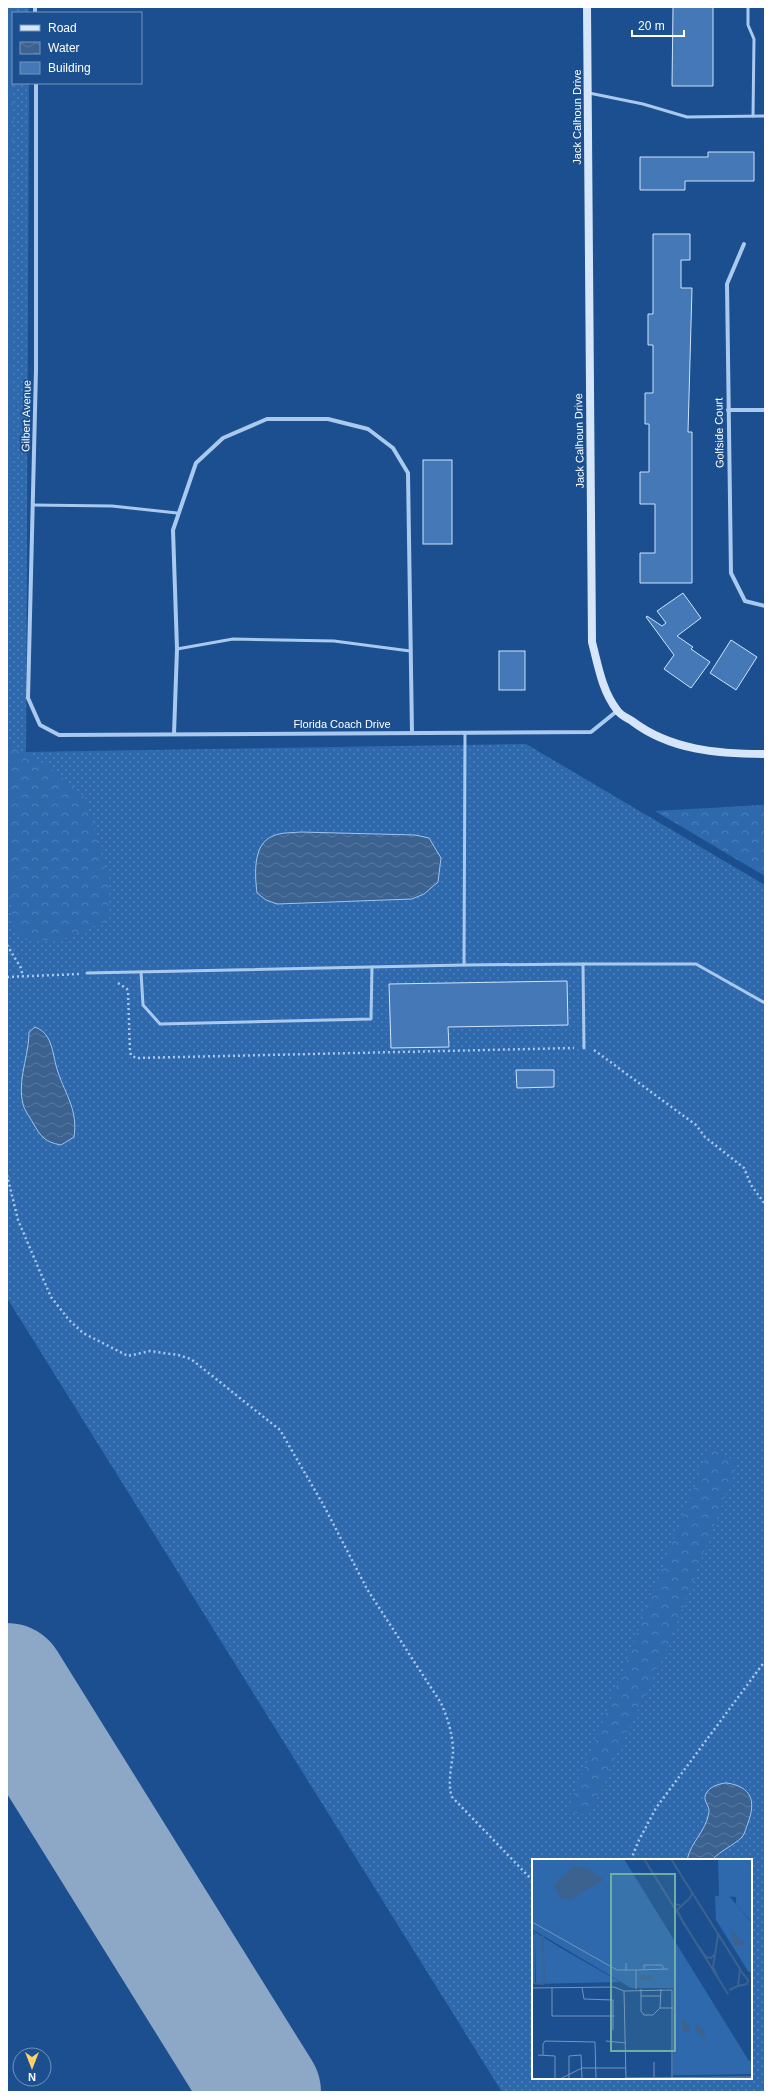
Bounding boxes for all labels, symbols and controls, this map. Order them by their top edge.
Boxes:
legend [12,12,142,84]
scale bar [632,12,684,38]
text: 20 m [638,19,665,33]
text: Road [48,21,77,35]
text: Water [48,41,80,55]
text: Building [48,61,91,75]
street label: Jack Calhoun Drive [571,69,583,165]
street label: Gilbert Avenue [19,380,33,452]
street label: Jack Calhoun Drive [572,393,586,489]
street label: Golfside Court [712,398,726,468]
street label: Florida Coach Drive [293,718,391,730]
inset map [532,1859,752,2079]
north arrow [12,2047,52,2087]
text: N [28,2071,36,2083]

